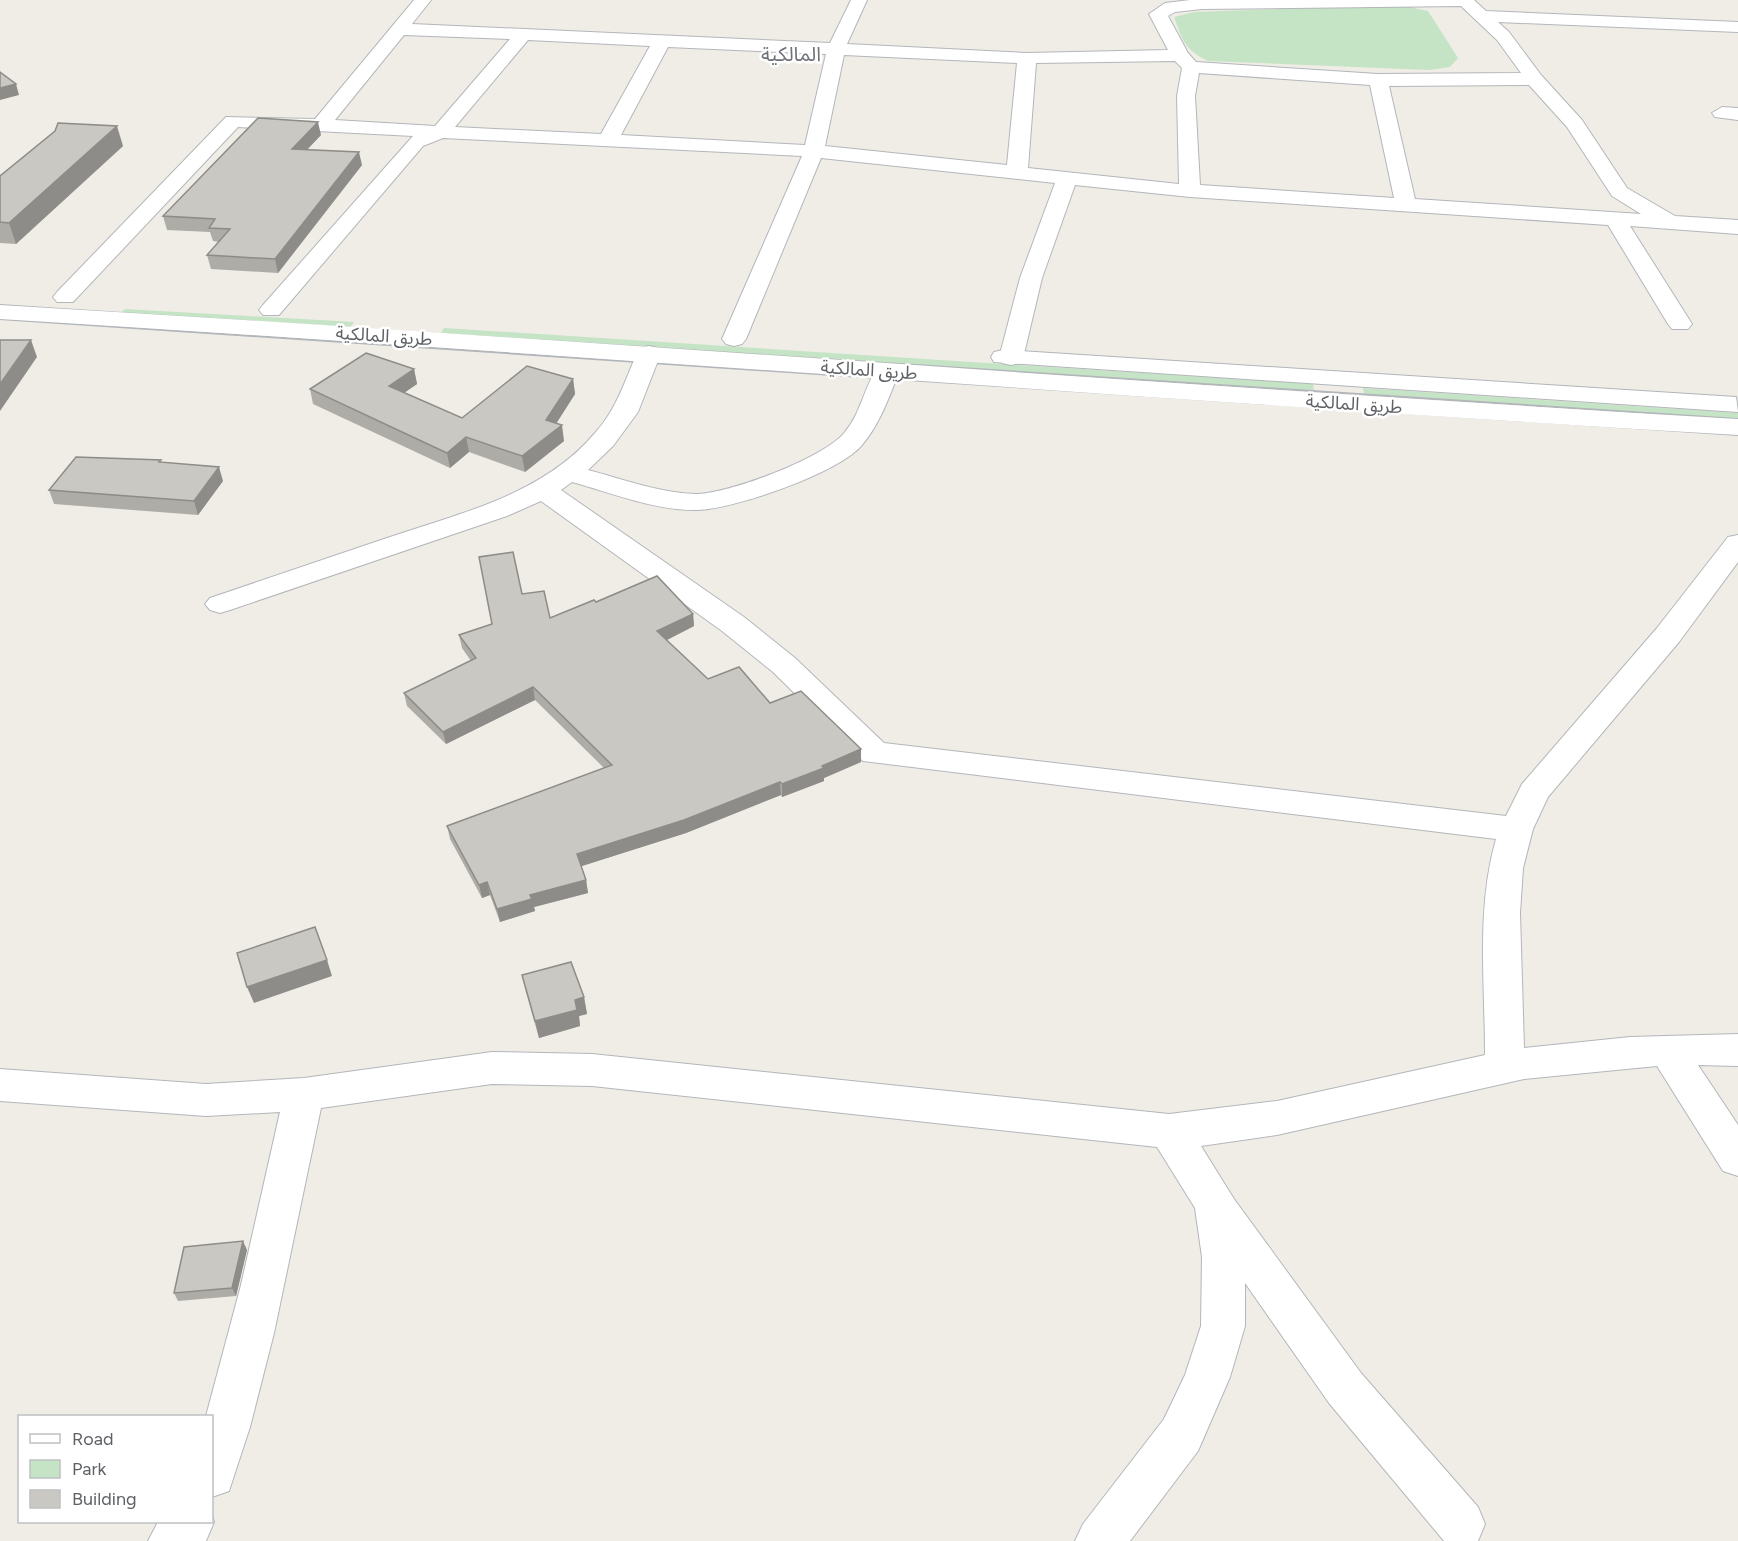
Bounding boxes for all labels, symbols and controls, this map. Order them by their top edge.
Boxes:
district label: المالكية [761,42,821,66]
street label: طريق المالكية [335,322,433,350]
street label: طريق المالكية [820,356,918,384]
street label: طريق المالكية [1305,390,1403,418]
legend [18,1415,213,1523]
text: Road [72,1428,113,1450]
text: Park [72,1458,107,1480]
text: Building [72,1488,137,1510]

